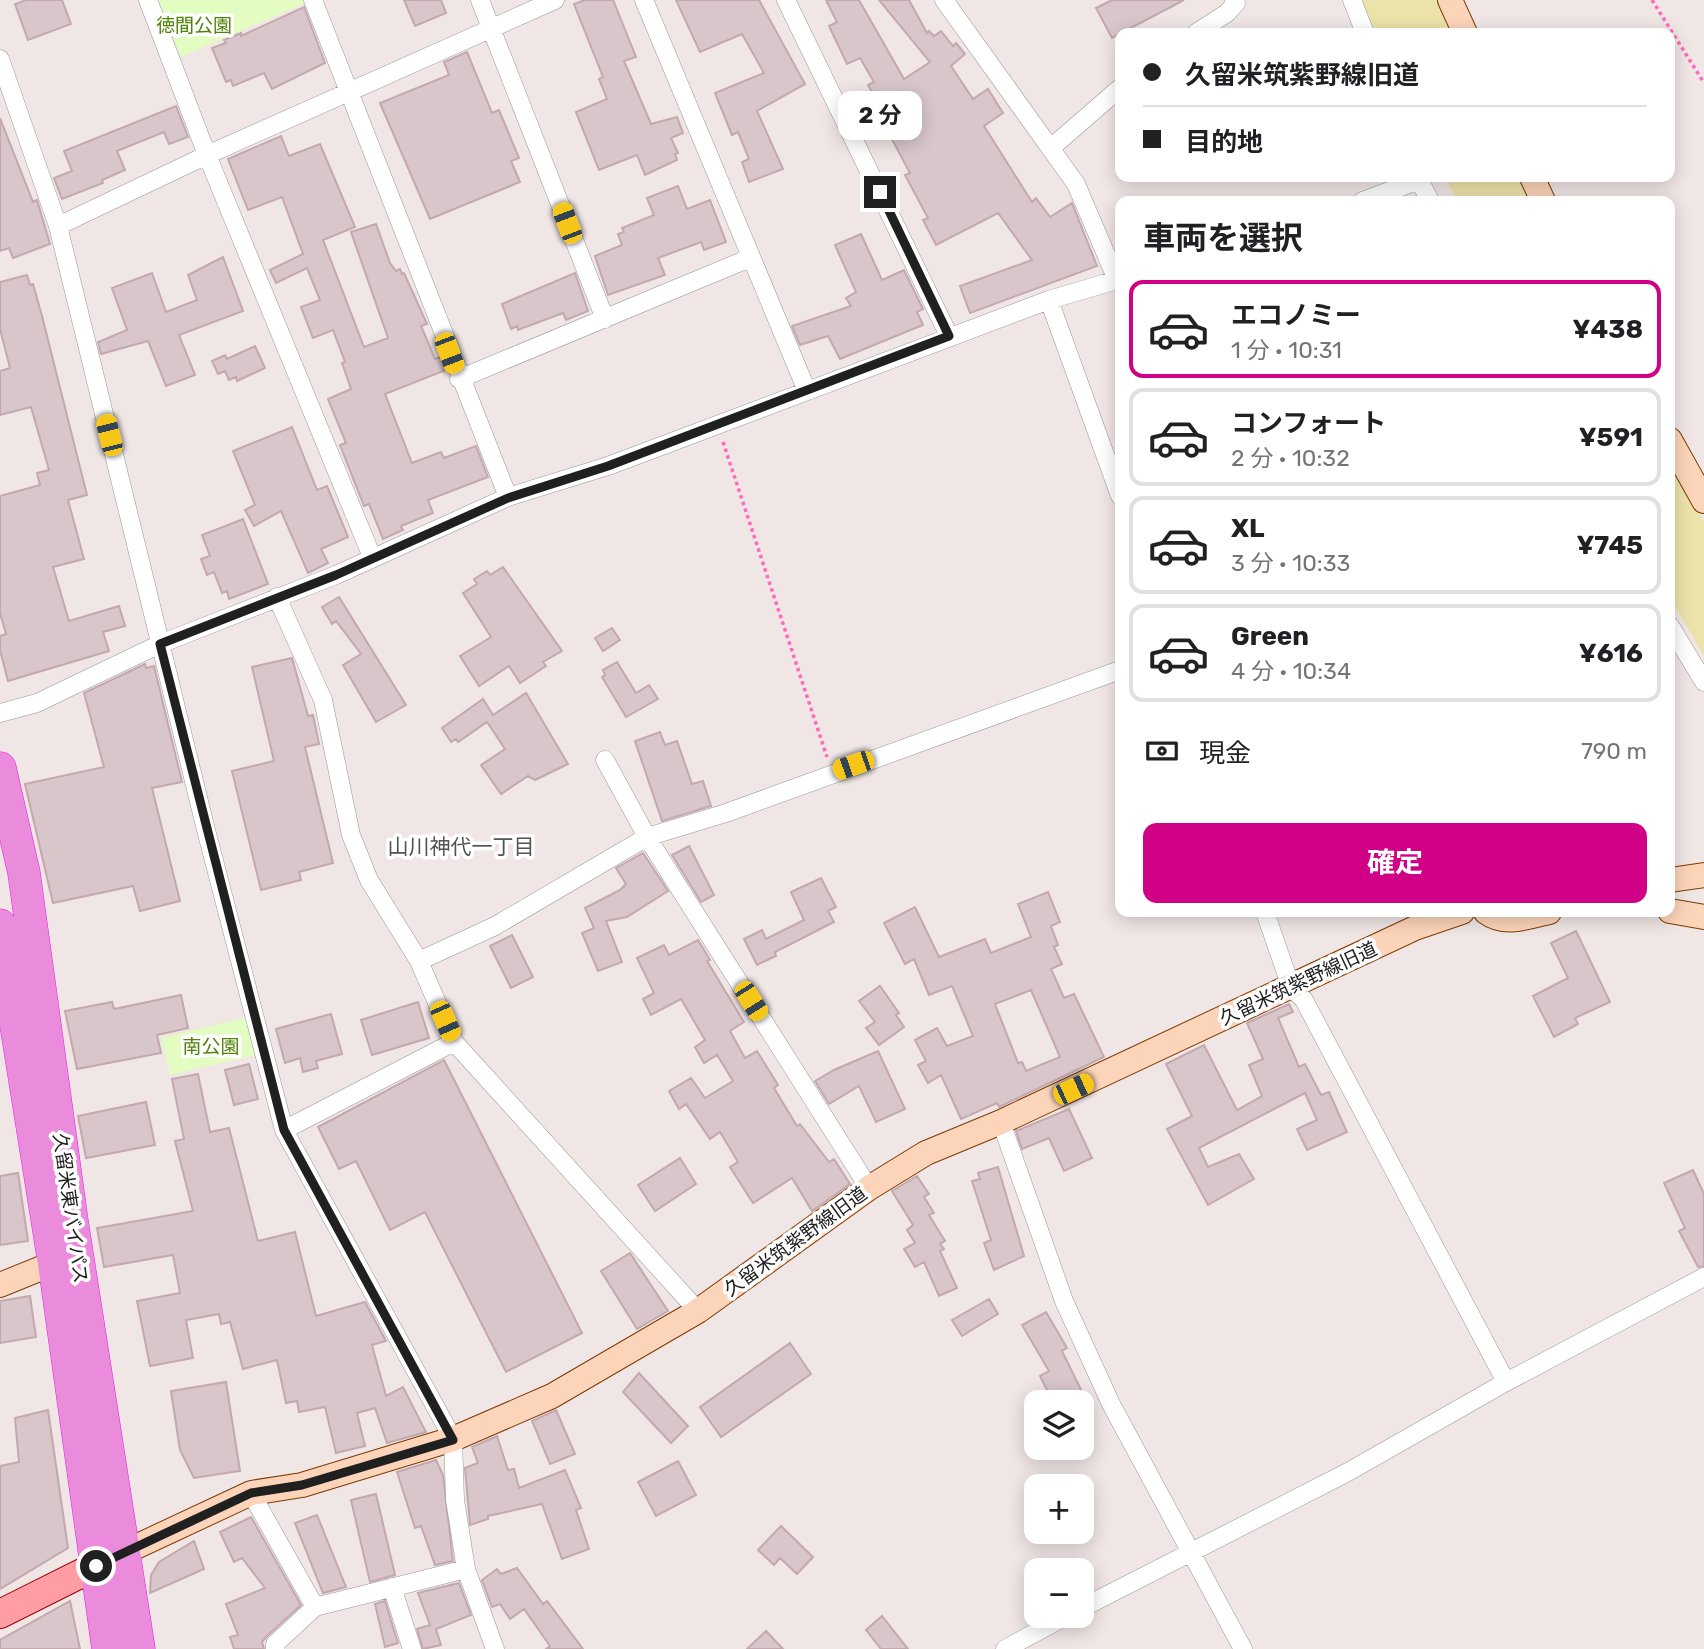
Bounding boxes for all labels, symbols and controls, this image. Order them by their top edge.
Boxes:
park label: 徳間公園 [156,14,232,37]
text: 久留米筑紫野線旧道 [1185,60,1419,91]
callout: 2 分 [838,90,922,140]
text: 2 分 [859,101,901,129]
text: 目的地 [1185,127,1263,158]
route end [864,176,896,208]
car [550,200,585,246]
text: 車両を選択 [1143,219,1303,257]
icon: car [1147,298,1210,361]
text: エコノミー [1231,300,1361,331]
text: ¥438 [1573,314,1643,345]
car [432,330,467,376]
text: 1 分 · 10:31 [1231,336,1342,364]
icon: car [1147,406,1210,469]
text: コンフォート [1231,408,1386,439]
car [94,412,125,458]
text: ¥591 [1579,422,1643,453]
text: 2 分 · 10:32 [1231,444,1350,472]
text: XL [1231,513,1264,544]
icon: car [1147,514,1210,577]
text: ¥745 [1576,530,1643,561]
text: 3 分 · 10:33 [1231,549,1350,577]
text: Green [1231,621,1309,652]
icon: car [1147,622,1210,685]
text: ¥616 [1579,638,1643,669]
text: 4 分 · 10:34 [1231,657,1351,685]
icon: cash [1143,732,1181,770]
text: 790 m [1581,737,1647,765]
text: 現金 [1199,738,1251,769]
car [830,748,877,782]
button: 確定 [1143,823,1647,903]
district label: 山川神代一丁目 [388,834,535,859]
street label: 久留米筑紫野線旧道 [1216,937,1381,1030]
car [731,978,772,1024]
car [427,998,464,1044]
park label: 南公園 [182,1035,240,1058]
car [1050,1071,1097,1107]
street label: 久留米東バイパス [49,1131,92,1285]
street label: 久留米筑紫野線旧道 [719,1182,871,1301]
map controls [1024,1390,1094,1628]
button: layers [1024,1390,1094,1460]
button: + [1024,1474,1094,1544]
route start [80,1550,112,1582]
button: − [1024,1558,1094,1628]

